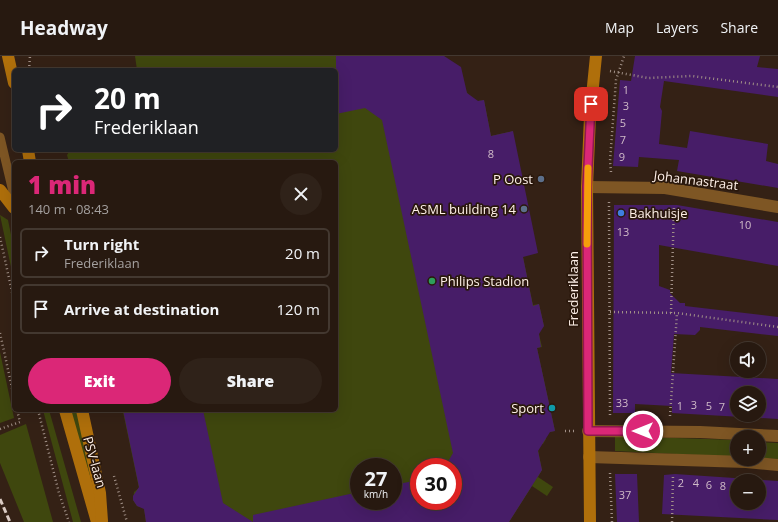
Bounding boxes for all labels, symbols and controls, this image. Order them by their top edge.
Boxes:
text: Headway [20,15,108,41]
text: Map [605,18,634,37]
text: Layers [656,18,698,37]
text: Share [720,18,758,37]
text: 20 m [94,79,161,117]
house number: 1 [623,82,629,97]
icon: right [28,84,80,136]
pin [574,87,608,121]
icon: arrive [580,93,602,115]
house number: 3 [623,98,629,113]
text: Frederiklaan [94,115,199,139]
house number: 5 [620,115,626,130]
house number: 7 [620,132,626,147]
house number: 8 [488,146,494,161]
house number: 9 [619,149,625,164]
street label: Johannastraat [651,166,740,194]
text: 1 min [28,168,96,201]
place label: P Oost [493,170,533,188]
button: close [280,173,322,215]
marker: P Oost [536,174,546,184]
text: 140 m · 08:43 [28,200,109,218]
place label: ASML building 14 [412,200,517,218]
marker: ASML building 14 [519,204,529,214]
place label: Bakhuisje [629,204,687,222]
marker: Bakhuisje [616,208,626,218]
house number: 10 [739,217,751,232]
house number: 13 [617,224,629,239]
text: Turn right [64,234,139,254]
icon: right [30,242,52,264]
text: 20 m [285,243,320,263]
street label: Frederiklaan [564,251,582,327]
text: Frederiklaan [64,254,140,272]
place label: Philips Stadion [440,272,529,290]
marker: Philips Stadion [427,276,437,286]
icon: arrive [30,298,52,320]
text: Arrive at destination [64,299,219,319]
text: 120 m [276,299,320,319]
map controls [730,342,766,510]
button: sound [730,342,766,378]
button: Exit [28,358,171,404]
button: Share [179,358,322,404]
button: layers [730,386,766,422]
house number: 33 [616,395,628,410]
house number: 3 [691,397,697,412]
house number: 1 [677,398,683,413]
house number: 5 [706,398,712,413]
place label: Sport [511,399,544,417]
house number: 7 [719,399,725,414]
marker: Sport [547,403,557,413]
position arrow [622,410,664,452]
button: + [730,430,766,466]
street label: PSV-laan [79,434,111,490]
speed limit sign: 30 [410,458,462,510]
text: 27 [365,465,387,492]
button: − [730,474,766,510]
house number: 2 [678,475,684,490]
house number: 4 [693,475,700,490]
house number: 6 [706,477,712,492]
house number: 8 [720,478,726,493]
text: km/h [364,487,388,501]
house number: 37 [619,487,631,502]

